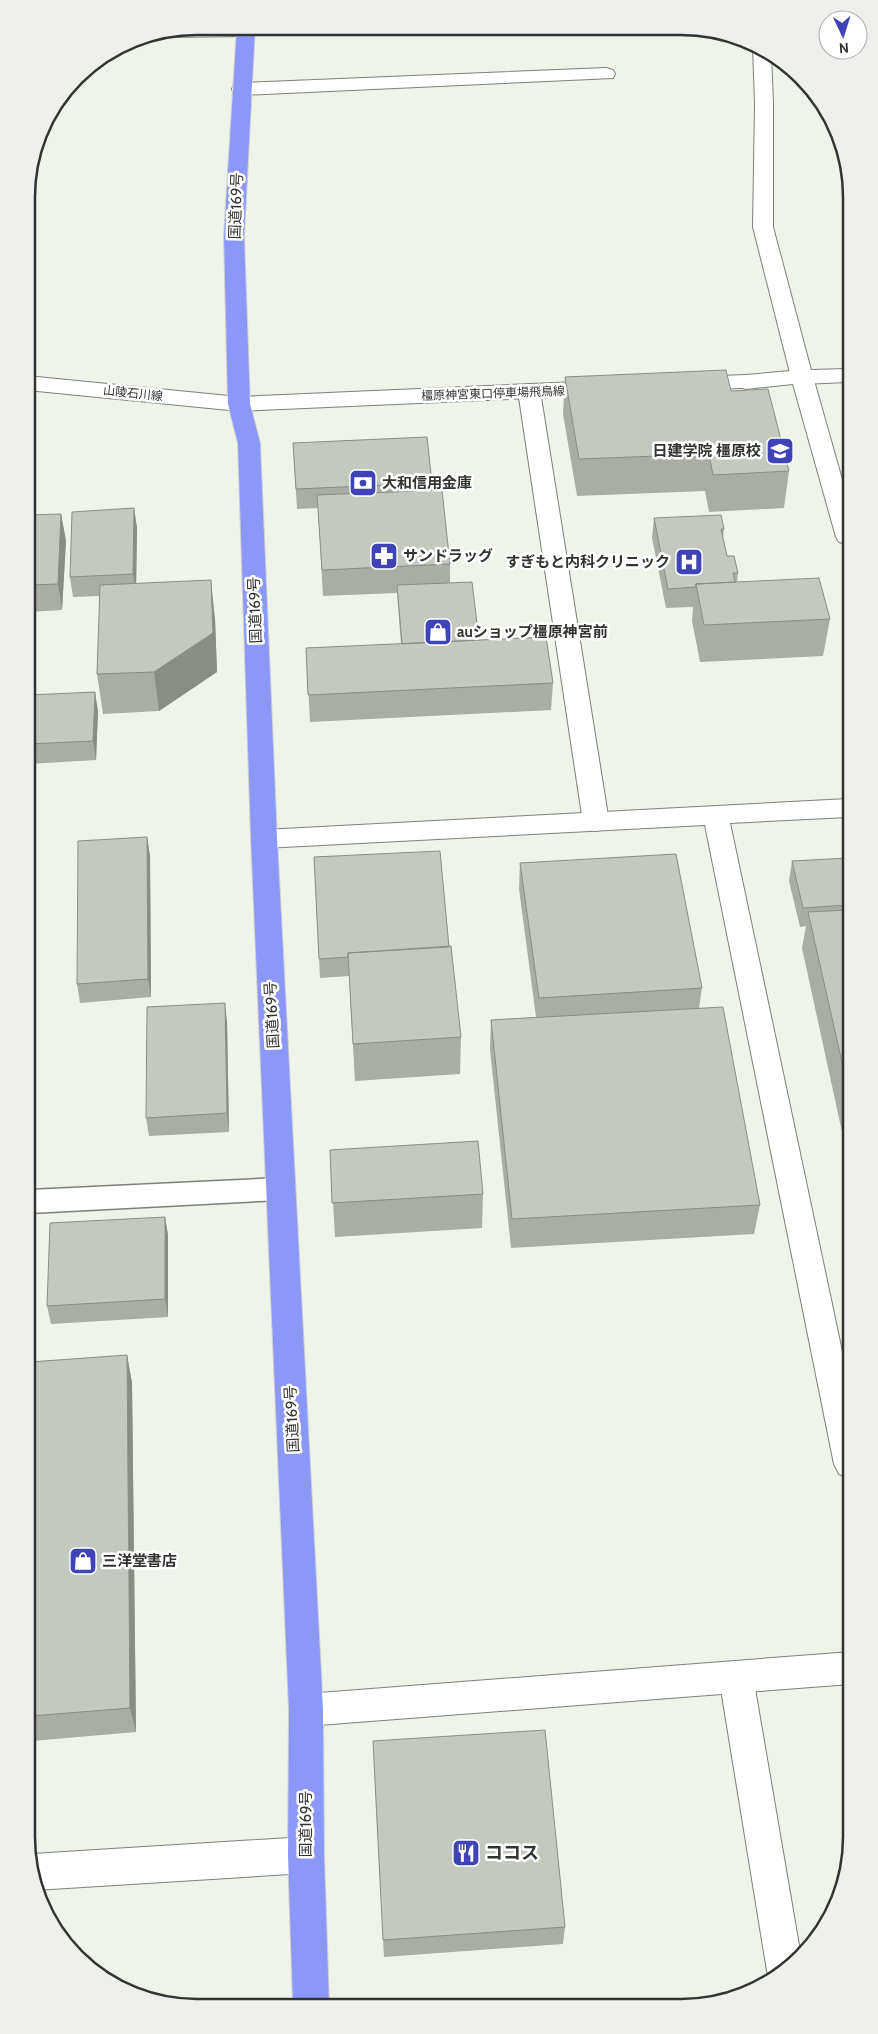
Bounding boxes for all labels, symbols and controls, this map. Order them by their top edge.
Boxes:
north arrow [818,10,868,60]
text: N [838,39,849,57]
street label: 国道169号 [226,172,246,240]
street label: 山陵石川線 [102,382,164,404]
street label: 橿原神宮東口停車場飛鳥線 [421,383,565,403]
school or university icon: 日建学院 橿原校 [765,436,795,466]
place label: 日建学院 橿原校 [653,442,761,460]
bank icon: 大和信用金庫 [348,468,378,498]
place label: 大和信用金庫 [382,474,472,492]
pharmacy icon: サンドラッグ [369,541,399,571]
place label: サンドラッグ [403,547,493,565]
hospital icon: すぎもと内科クリニック [674,547,704,577]
place label: すぎもと内科クリニック [505,553,670,571]
street label: 国道169号 [245,576,265,644]
shop icon: auショップ橿原神宮前 [423,617,453,647]
place label: auショップ橿原神宮前 [457,623,608,641]
street label: 国道169号 [261,981,283,1049]
street label: 国道169号 [281,1385,303,1453]
shop icon: 三洋堂書店 [68,1546,98,1576]
place label: 三洋堂書店 [102,1552,177,1570]
street label: 国道169号 [297,1791,315,1857]
restaurant icon: ココス [451,1838,481,1868]
place label: ココス [485,1842,539,1864]

